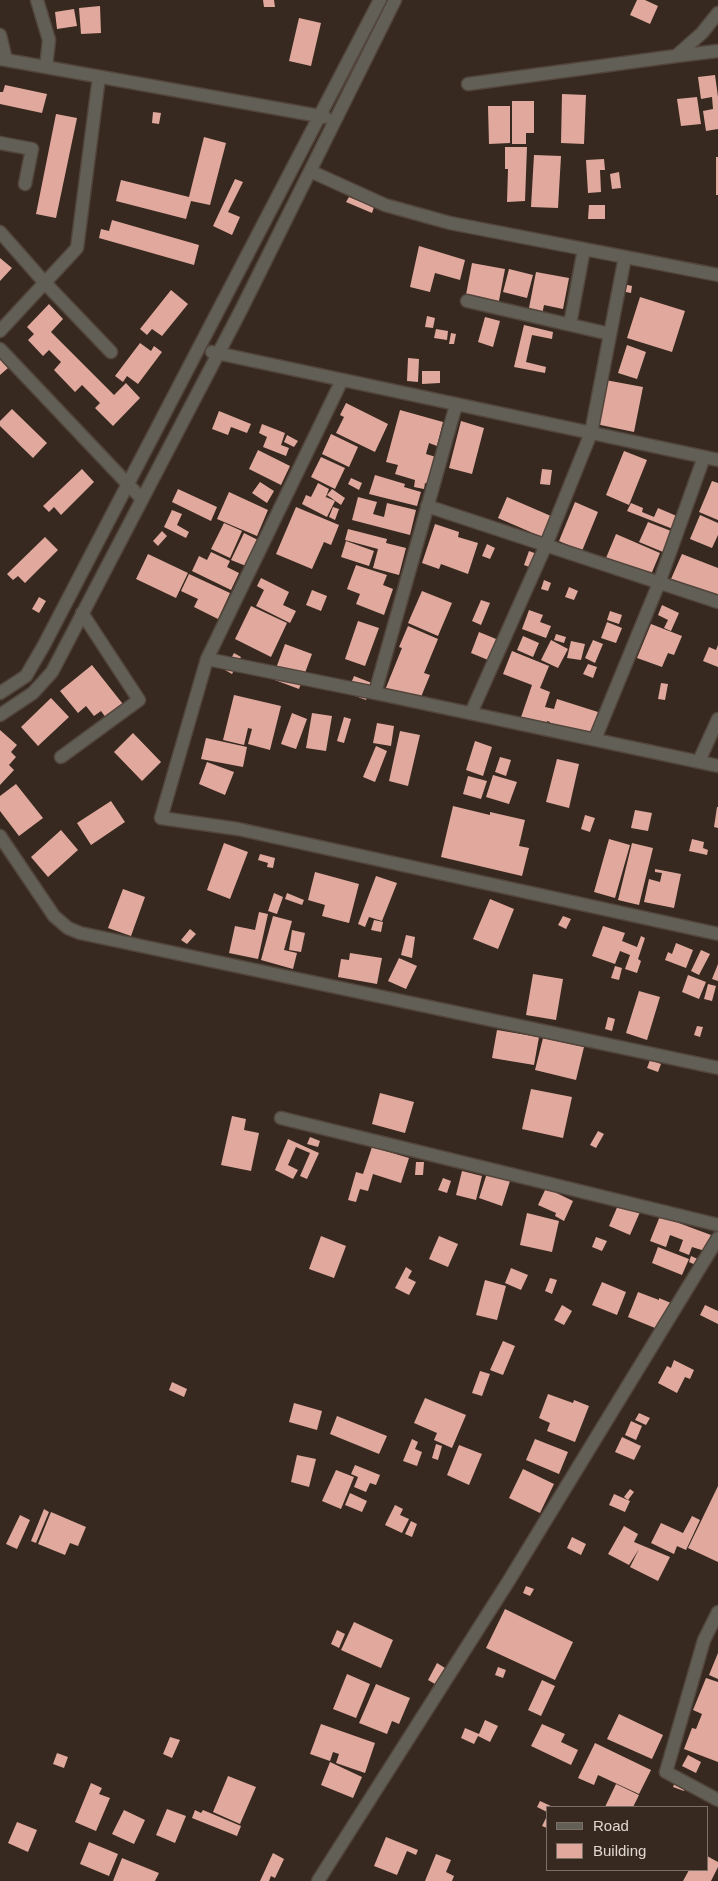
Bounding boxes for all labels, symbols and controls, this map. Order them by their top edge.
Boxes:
legend [546,1806,708,1871]
text: Road [593,1817,629,1834]
text: Building [593,1842,646,1859]

